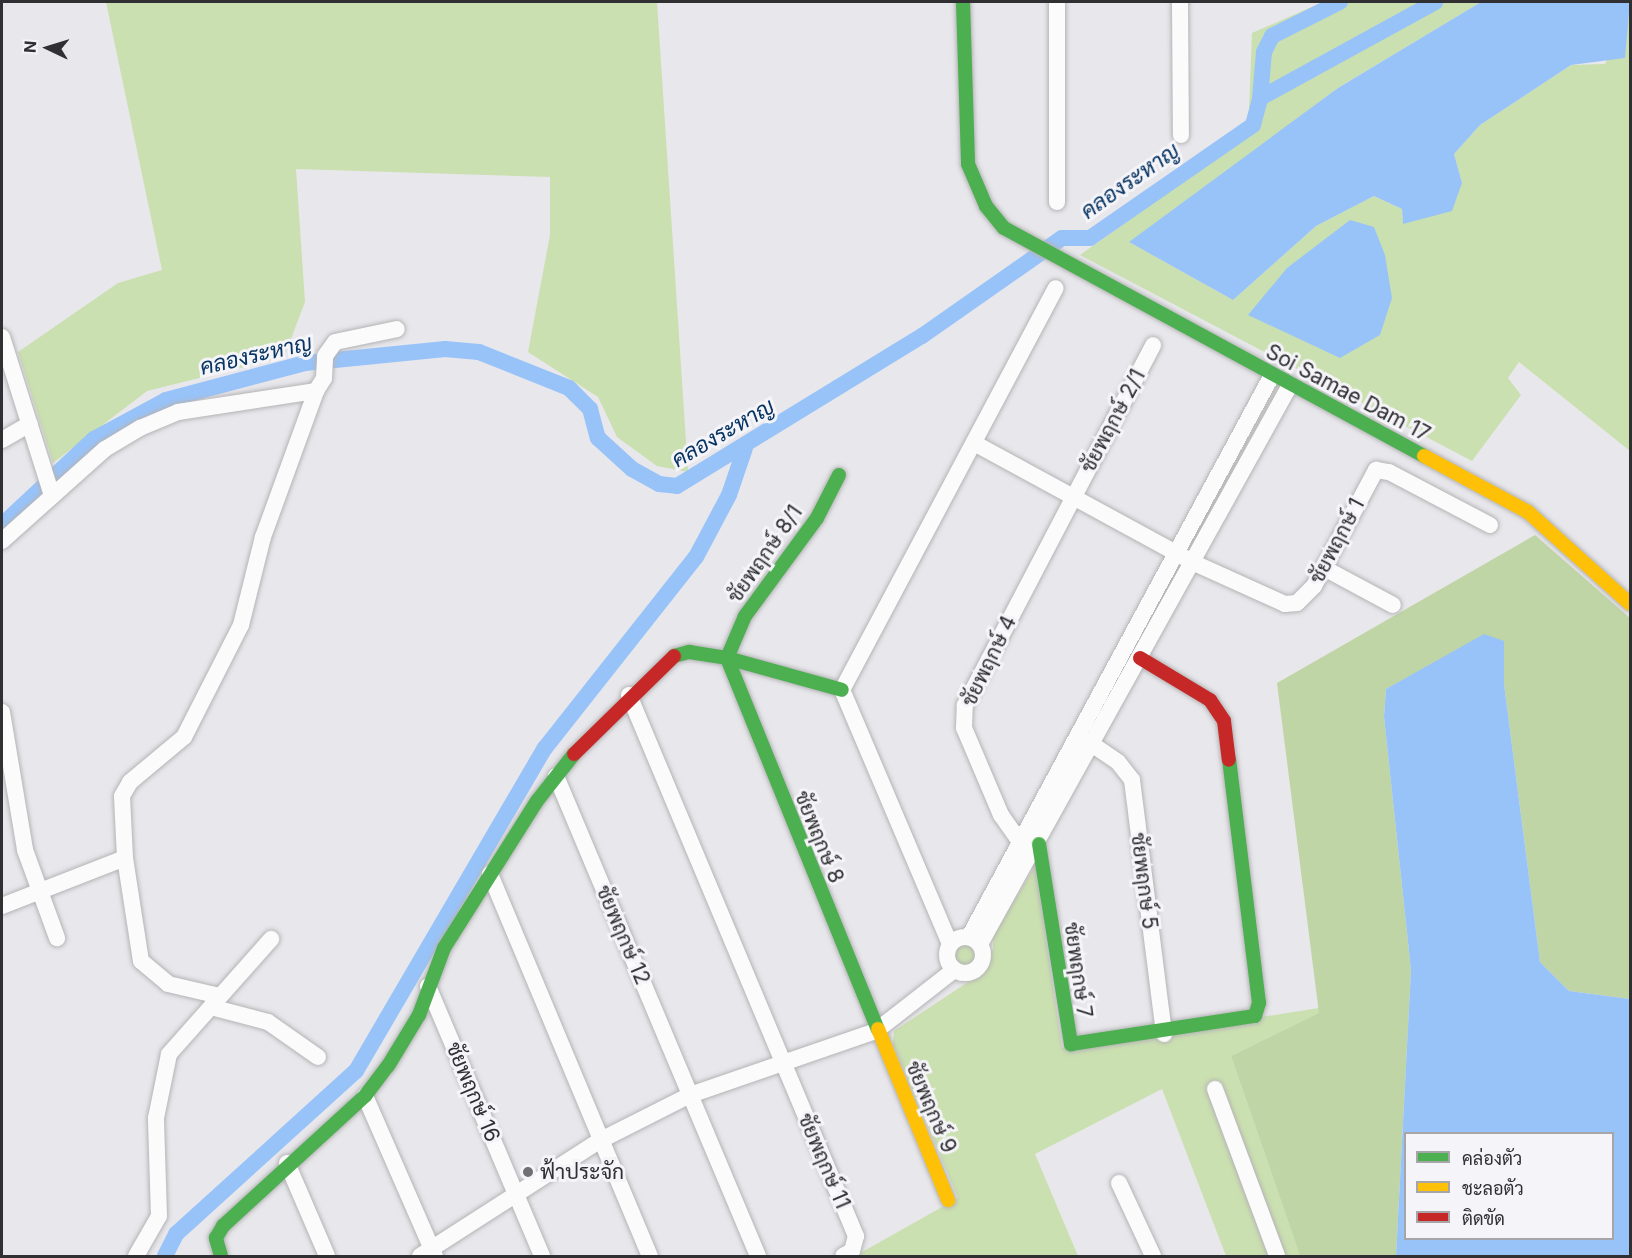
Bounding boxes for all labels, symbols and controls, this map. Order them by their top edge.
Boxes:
north arrow [18,18,78,78]
text: N [20,40,40,54]
water label: คลองระหาญ [1076,137,1184,225]
water label: คลองระหาญ [197,329,315,381]
street label: Soi Samae Dam 17 [1262,339,1434,447]
street label: ชัยพฤกษ์ 2/1 [1075,365,1151,477]
water label: คลองระหาญ [667,393,779,473]
street label: ชัยพฤกษ์ 1 [1304,494,1370,588]
street label: ชัยพฤกษ์ 8/1 [722,500,808,608]
street label: ชัยพฤกษ์ 4 [956,612,1022,710]
street label: ชัยพฤกษ์ 8 [789,787,849,887]
street label: ชัยพฤกษ์ 5 [1126,831,1162,931]
street label: ชัยพฤกษ์ 12 [591,881,655,989]
street label: ชัยพฤกษ์ 7 [1059,921,1097,1019]
street label: ชัยพฤกษ์ 16 [441,1038,505,1146]
street label: ชัยพฤกษ์ 9 [900,1057,962,1157]
street label: ชัยพฤกษ์ 11 [793,1109,855,1213]
legend [1404,1132,1614,1240]
text: คล่องตัว [1462,1148,1522,1169]
place label: ฟ้าประจัก [540,1159,624,1185]
marker: ฟ้าประจัก [521,1165,535,1179]
text: ชะลอตัว [1462,1178,1524,1199]
text: ติดขัด [1462,1208,1505,1229]

